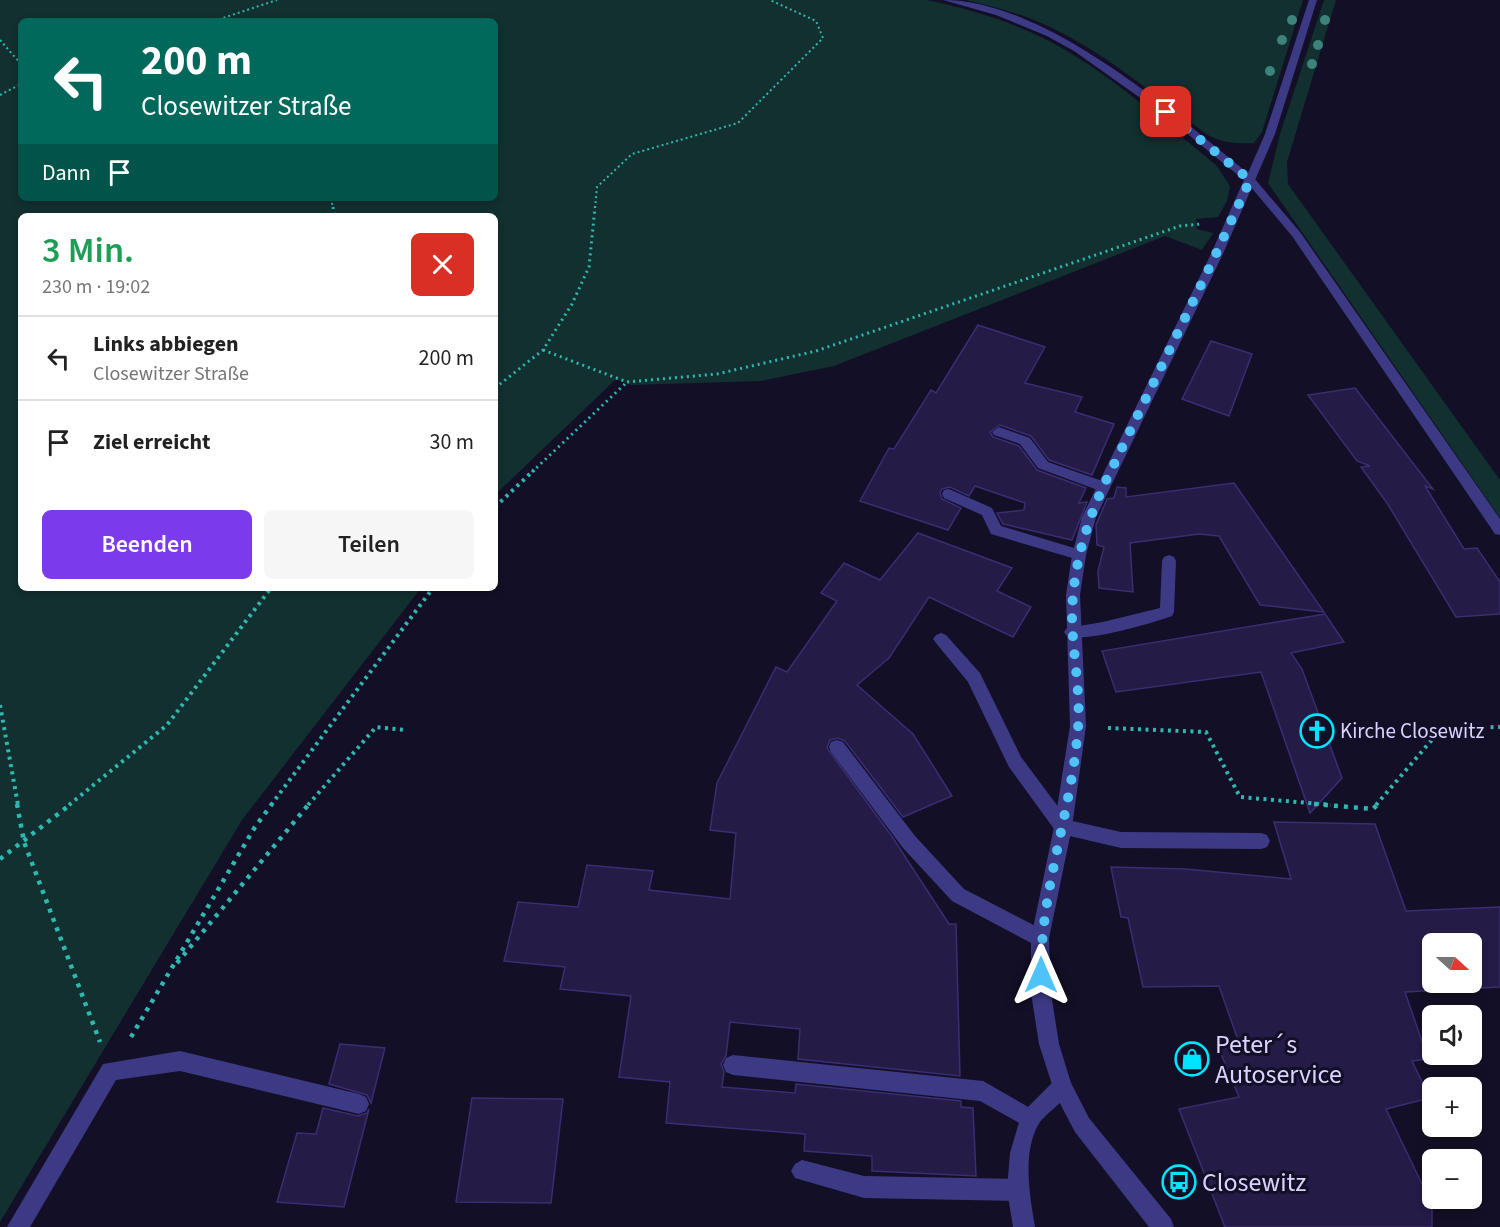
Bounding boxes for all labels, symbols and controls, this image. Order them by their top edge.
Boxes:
text: 200 m [141,31,252,91]
icon: left [42,42,120,120]
pin [1140,86,1191,137]
text: Closewitzer Straße [141,87,351,126]
icon: arrive [1149,95,1182,128]
icon: arrive [103,156,136,189]
text: Dann [42,157,91,189]
text: 3 Min. [42,225,134,276]
button: close [411,233,474,296]
text: 230 m · 19:02 [42,273,150,301]
text: Links abbiegen [93,328,239,360]
icon: left [42,342,75,375]
text: 200 m [419,342,474,374]
text: Closewitzer Straße [93,360,249,388]
icon: arrive [42,426,75,459]
text: Ziel erreicht [93,426,211,458]
text: 30 m [429,426,474,458]
button: Beenden [42,510,252,579]
button: Teilen [264,510,474,579]
church icon: Kirche Closewitz [1299,713,1335,749]
place label: Kirche Closewitz [1340,716,1484,746]
north arrow [1422,933,1482,993]
map controls [1422,933,1482,1209]
position arrow [1009,943,1073,1007]
button: sound [1422,1005,1482,1065]
place label: Peter´s Autoservice [1215,1026,1342,1093]
shop icon: Peter´s Autoservice [1174,1041,1210,1077]
button: + [1422,1077,1482,1137]
button: − [1422,1149,1482,1209]
bus stop icon: Closewitz [1161,1164,1197,1200]
place label: Closewitz [1202,1164,1306,1201]

